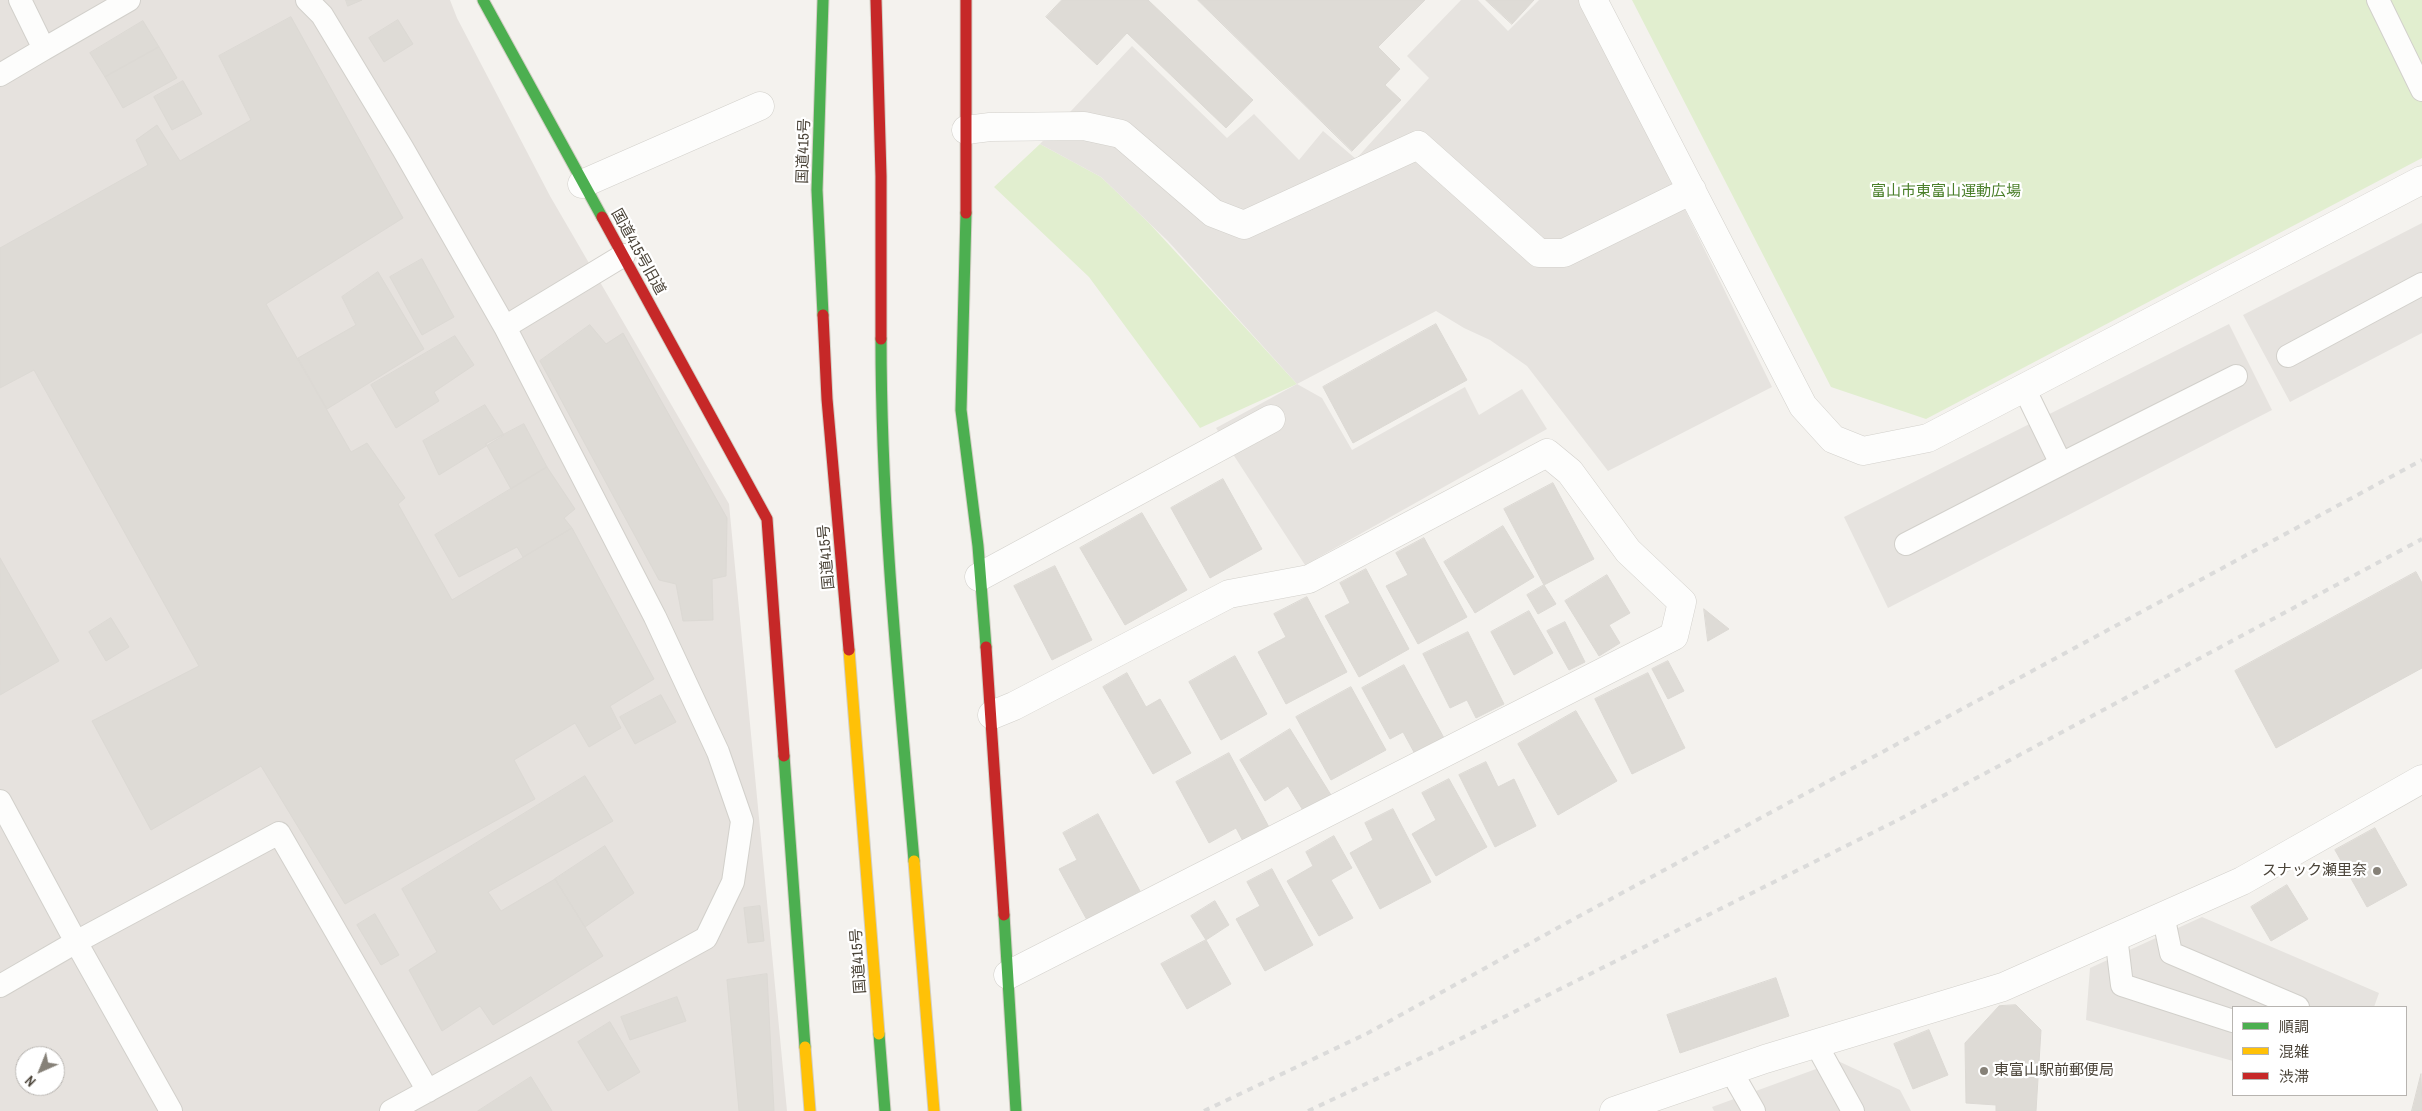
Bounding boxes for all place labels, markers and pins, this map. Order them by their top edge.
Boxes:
place label: スナック瀬里奈 [2262,862,2367,880]
marker: スナック瀬里奈 [2371,865,2383,877]
place label: 東富山駅前郵便局 [1994,1062,2114,1080]
marker: 東富山駅前郵便局 [1978,1065,1990,1077]

